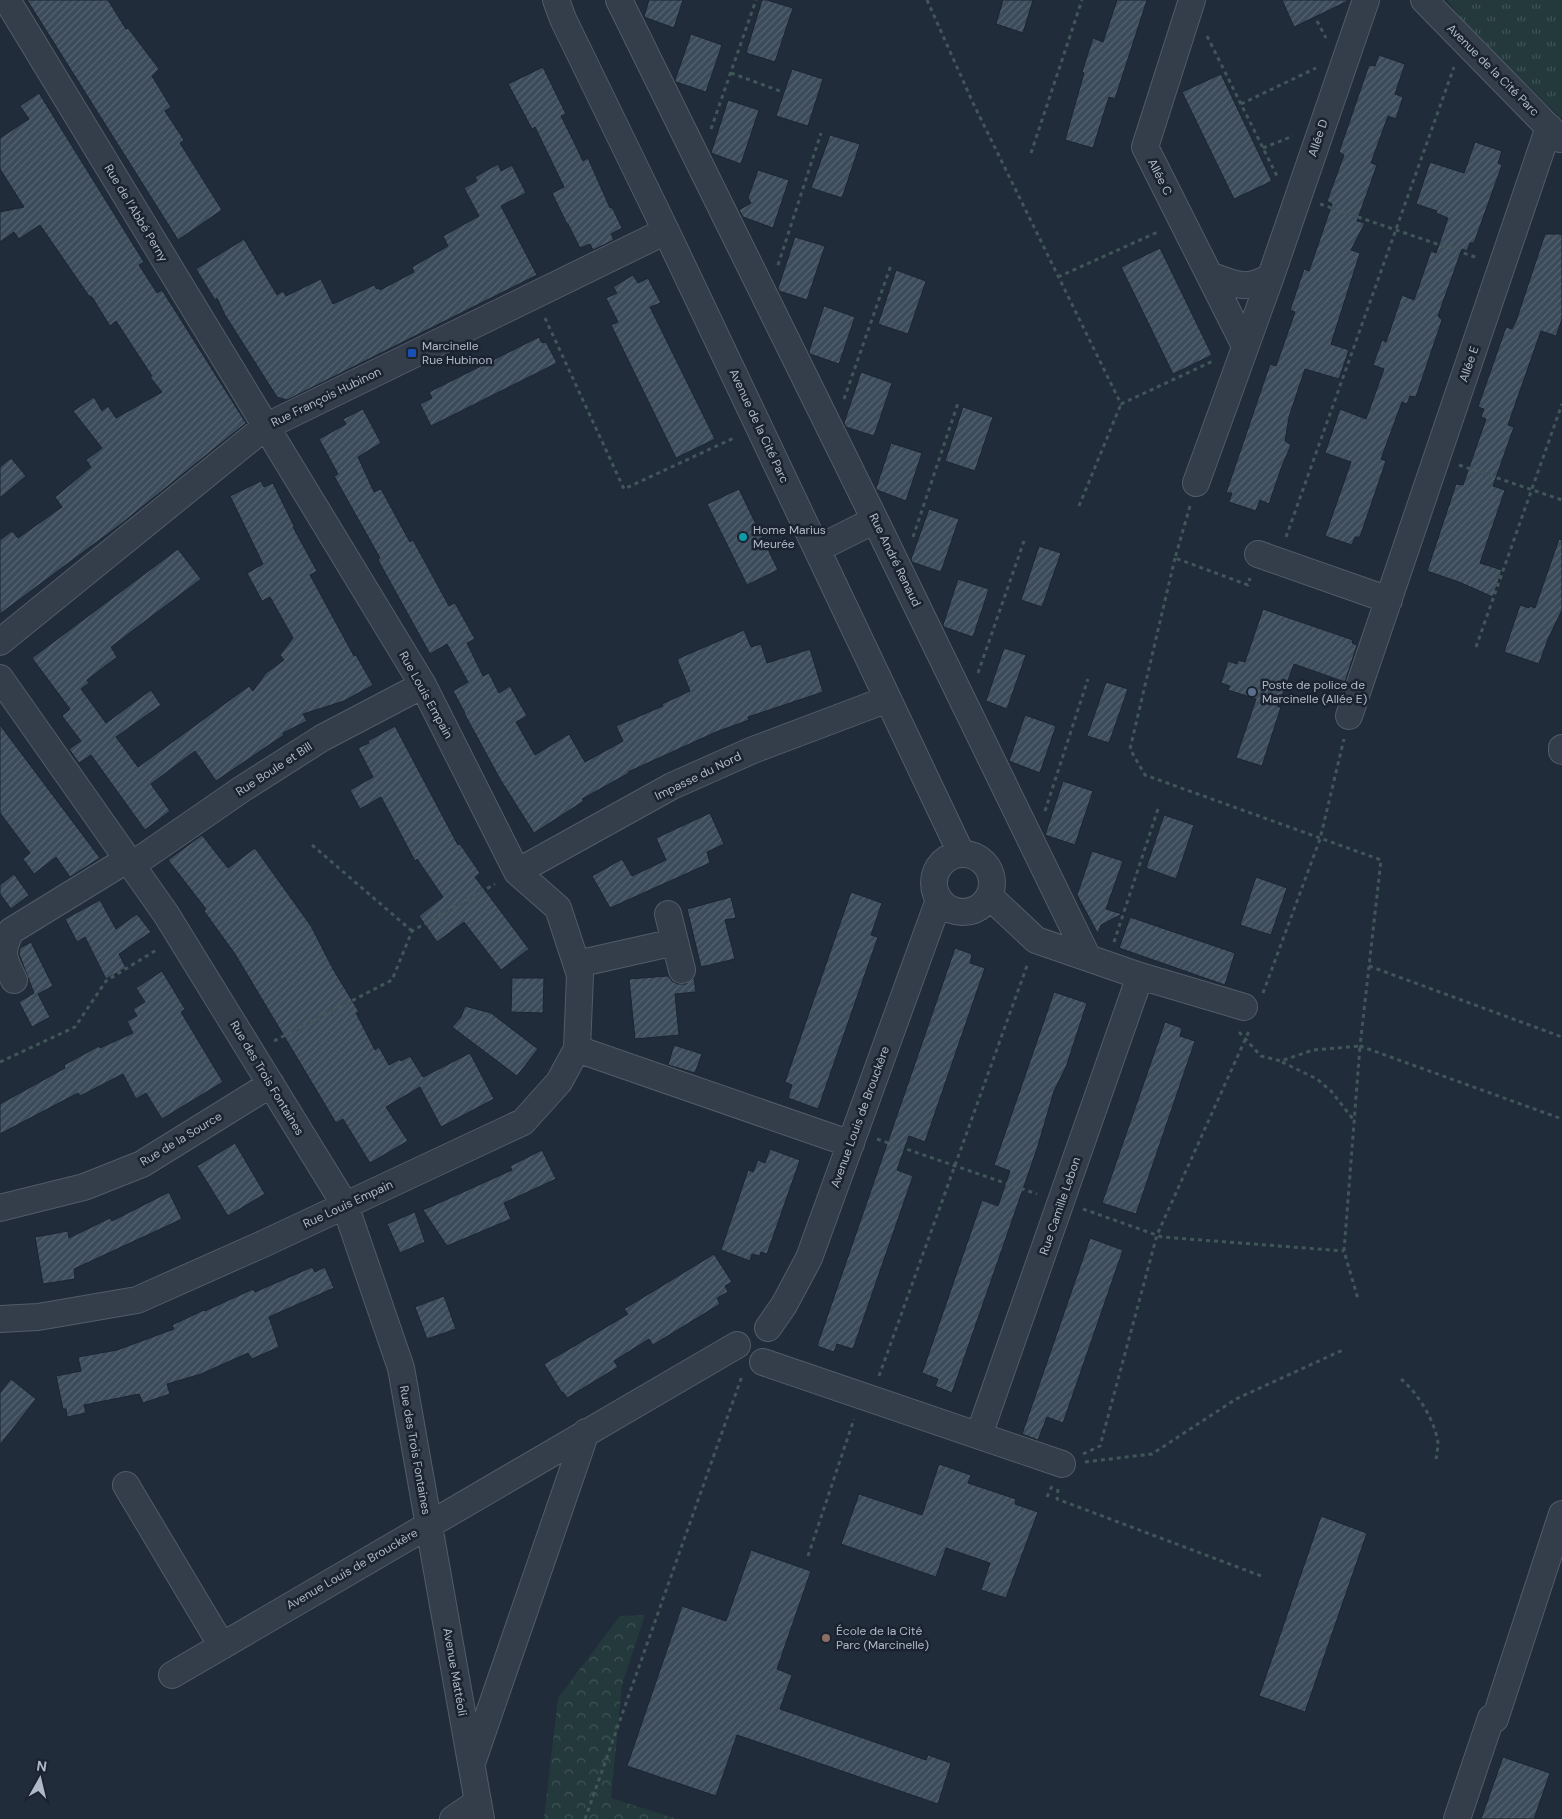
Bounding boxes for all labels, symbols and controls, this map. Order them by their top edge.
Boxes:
street label: Avenue de la Cité Parc [1443,20,1543,120]
street label: Allée D [1304,117,1332,159]
street label: Allée C [1144,156,1176,198]
street label: Rue de l’Abbé Perny [101,161,172,265]
place label: Marcinelle Rue Hubinon [422,338,492,368]
street label: Allée E [1455,344,1483,384]
marker: Marcinelle Rue Hubinon [406,347,418,359]
street label: Rue François Hubinon [268,363,384,431]
street label: Avenue de la Cité Parc [726,366,793,486]
street label: Rue André Renaud [865,511,925,609]
place label: Home Marius Meurée [753,522,826,552]
marker: Home Marius Meurée [737,531,749,543]
street label: Rue Louis Empain [395,649,457,742]
place label: Poste de police de Marcinelle (Allée E) [1262,677,1367,707]
marker: Poste de police de Marcinelle (Allée E) [1246,686,1258,698]
street label: Rue Boule et Bill [233,738,315,800]
street label: Impasse du Nord [652,748,744,804]
street label: Rue des Trois Fontaines [226,1018,308,1138]
street label: Avenue Louis de Brouckère [827,1044,893,1190]
street label: Rue de la Source [137,1108,225,1170]
street label: Rue Camille Lebon [1036,1155,1084,1257]
street label: Rue Louis Empain [300,1176,396,1232]
street label: Rue des Trois Fontaines [396,1384,434,1516]
street label: Avenue Louis de Brouckère [283,1525,421,1613]
place label: École de la Cité Parc (Marcinelle) [836,1623,929,1653]
street label: Avenue Mattéoli [439,1627,471,1717]
marker: École de la Cité Parc (Marcinelle) [820,1632,832,1644]
north arrow [15,1754,65,1804]
text: N [35,1757,48,1776]

